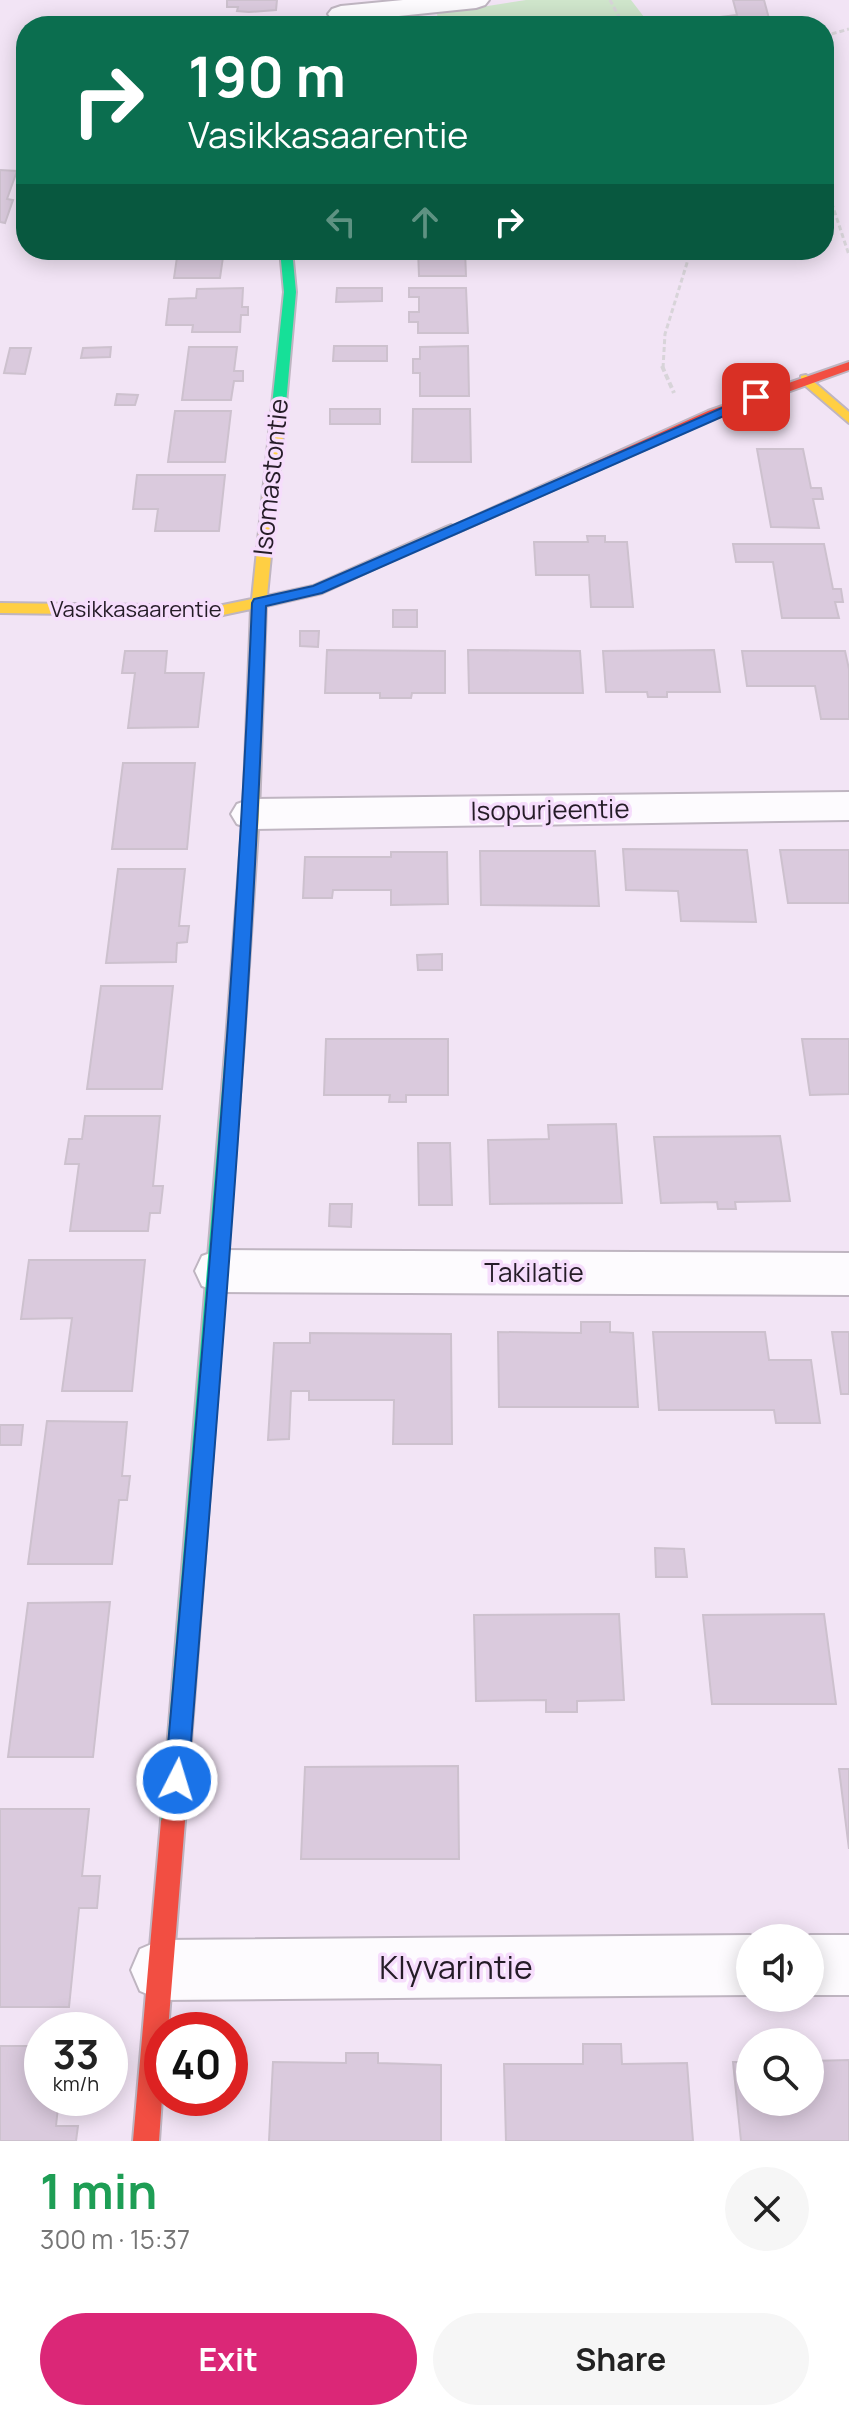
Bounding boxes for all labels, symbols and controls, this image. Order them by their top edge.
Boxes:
text: 190 m [188,37,346,114]
icon: right [56,48,160,152]
text: Vasikkasaarentie [188,110,468,159]
icon: left [319,200,363,244]
icon: ahead [403,200,447,244]
icon: right [487,200,531,244]
pin [722,363,790,431]
icon: arrive [734,375,778,419]
street label: Isomastontie [244,397,296,557]
street label: Vasikkasaarentie [50,594,222,624]
street label: Isopurjeentie [470,790,630,828]
street label: Takilatie [484,1254,584,1290]
position arrow [135,1738,219,1822]
map controls [736,1924,824,2116]
button: sound [736,1924,824,2012]
street label: Klyvarintie [379,1945,533,1989]
speed limit sign: 40 [144,2012,248,2116]
text: 33 [53,2026,99,2081]
button: search [736,2028,824,2116]
text: km/h [53,2070,99,2097]
text: 1 min [40,2158,157,2223]
button: close [725,2167,809,2251]
text: 300 m · 15:37 [40,2221,190,2257]
button: Exit [40,2313,417,2405]
button: Share [433,2313,809,2405]

